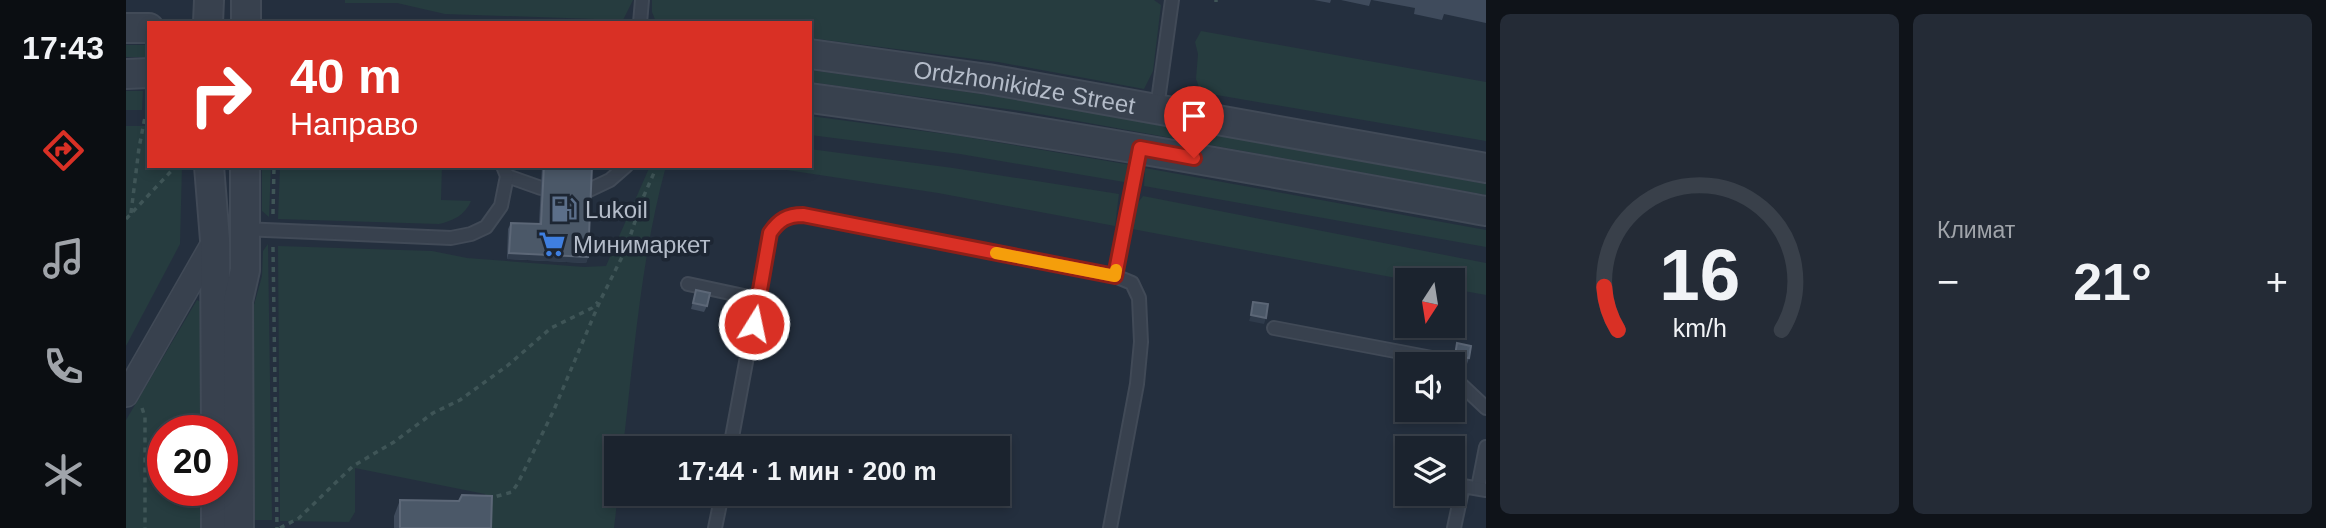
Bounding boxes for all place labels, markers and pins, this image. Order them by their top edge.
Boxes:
pin [1164,86,1224,158]
fuel station icon: Lukoil [549,194,579,224]
place label: Lukoil [585,196,648,223]
supermarket icon: Минимаркет [537,229,567,259]
place label: Минимаркет [573,231,711,258]

